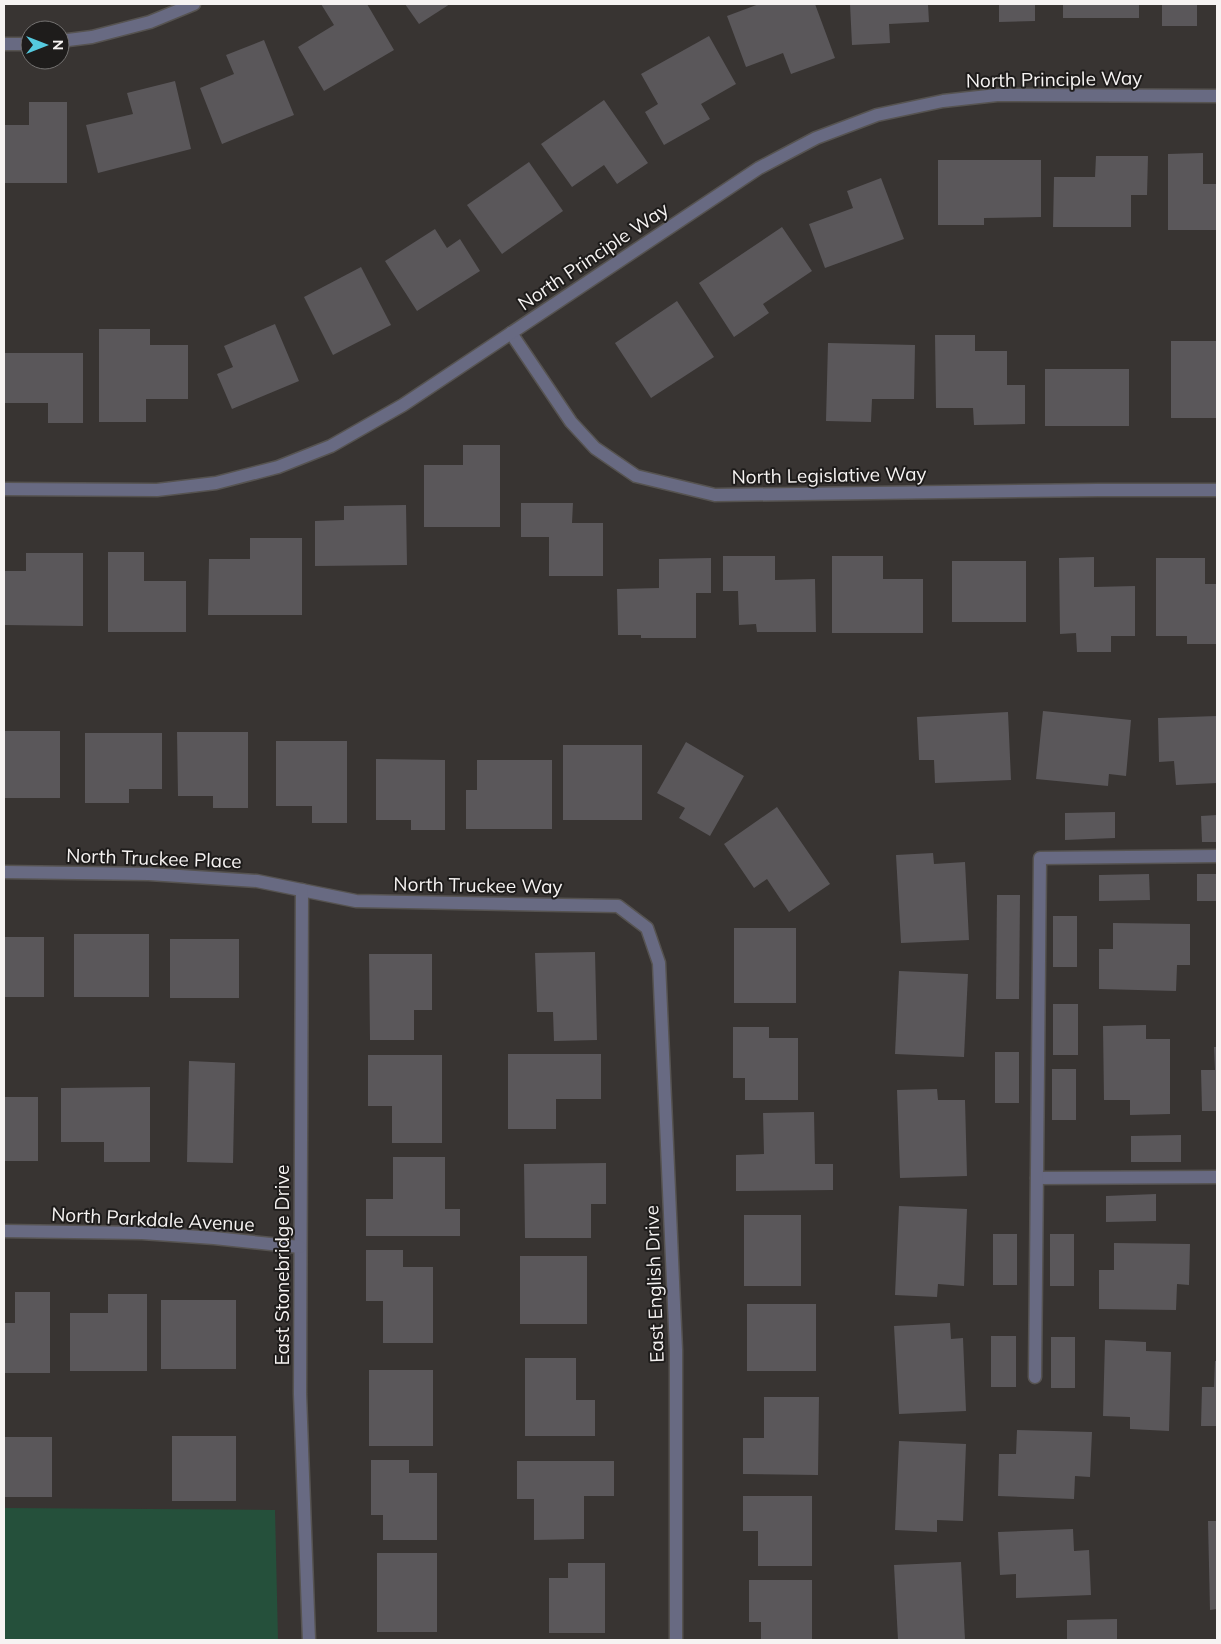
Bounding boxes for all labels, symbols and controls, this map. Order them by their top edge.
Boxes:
north arrow [20,20,70,70]
text: N [49,40,67,50]
street label: North Principle Way [966,65,1142,93]
street label: North Principle Way [513,197,673,315]
street label: North Legislative Way [731,461,927,489]
street label: North Truckee Place [66,843,242,873]
street label: North Truckee Way [393,872,563,898]
street label: East Stonebridge Drive [270,1165,294,1365]
street label: North Parkdale Avenue [51,1202,255,1236]
street label: East English Drive [639,1205,669,1363]

